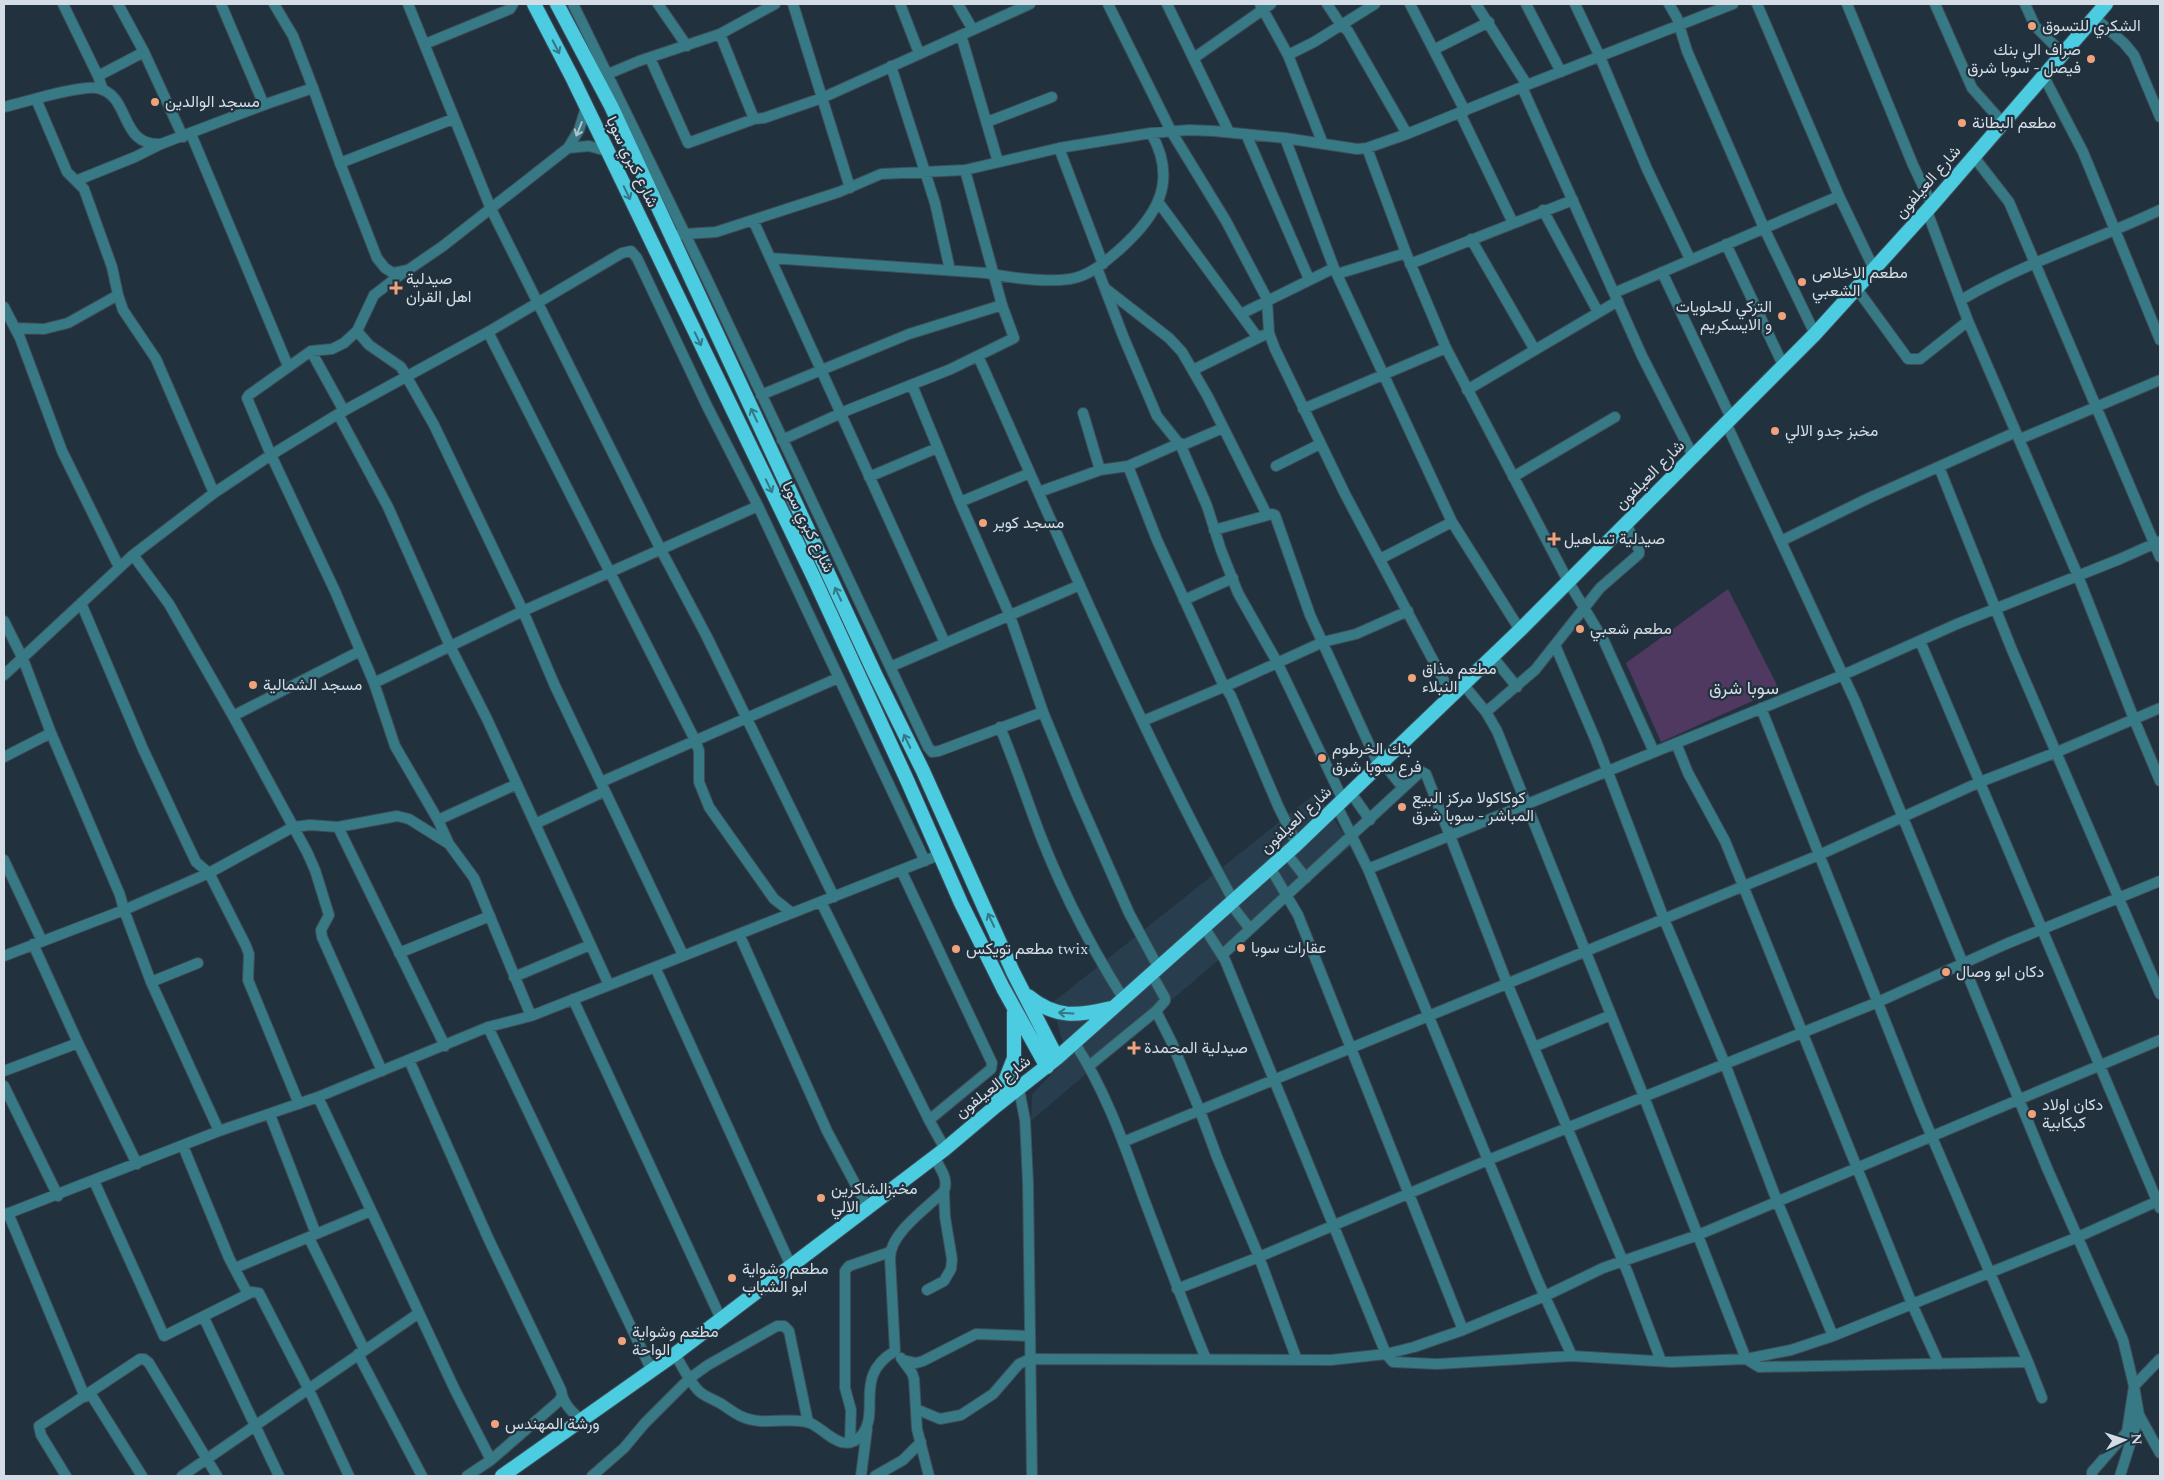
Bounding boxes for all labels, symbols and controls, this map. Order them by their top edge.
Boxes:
place label: الشكري للتسوق [2042,14,2141,39]
marker: الشكري للتسوق [2026,20,2038,32]
place label: صراف الي بنك فيصل - سوبا شرق [1967,38,2081,80]
one-way arrow [552,39,561,54]
marker: صراف الي بنك فيصل - سوبا شرق [2085,53,2097,65]
place label: مسجد الوالدين [165,90,260,114]
marker: مسجد الوالدين [149,96,161,108]
place label: مطعم البطانة [1972,111,2056,135]
street label: شارع كبري سوبا [599,112,664,212]
marker: مطعم البطانة [1956,117,1968,129]
one-way arrow [574,120,583,136]
street label: شارع العيلفون [1889,140,1967,224]
one-way arrow [623,185,633,200]
place label: مطعم الاخلاص الشعبي [1812,261,1908,304]
place label: صيدلية اهل القران [406,267,471,309]
marker: مطعم الاخلاص الشعبي [1796,276,1808,288]
marker: صيدلية اهل القران [390,282,402,294]
place label: التركي للحلويات و الايسكريم [1676,295,1772,337]
marker: التركي للحلويات و الايسكريم [1776,310,1788,322]
one-way arrow [693,332,703,347]
one-way arrow [749,408,758,423]
place label: مخبز جدو الالي [1785,419,1878,444]
marker: مخبز جدو الالي [1769,425,1781,437]
street label: شارع العيلفون [1610,435,1690,515]
street label: شارع كبري سوبا [775,477,840,577]
one-way arrow [764,478,774,493]
place label: مسجد كوير [992,511,1064,535]
marker: مسجد كوير [977,517,989,529]
place label: صيدلية تساهيل [1564,527,1665,551]
marker: صيدلية تساهيل [1548,533,1560,545]
one-way arrow [832,587,842,602]
place label: مطعم شعبي [1590,617,1672,642]
marker: مطعم شعبي [1574,623,1586,635]
place label: مطعم مذاق النبلاء [1422,657,1496,699]
marker: مطعم مذاق النبلاء [1406,672,1418,684]
place label: مسجد الشمالية [263,673,362,697]
district label: سوبا شرق [1709,675,1779,702]
marker: مسجد الشمالية [247,679,259,691]
one-way arrow [902,734,911,749]
place label: بنك الخرطوم فرع سوبا شرق [1332,737,1421,779]
marker: بنك الخرطوم فرع سوبا شرق [1316,752,1328,764]
street label: شارع العيلفون [1255,780,1337,860]
place label: كوكاكولا مركز البيع المباشر - سوبا شرق [1412,786,1534,828]
marker: كوكاكولا مركز البيع المباشر - سوبا شرق [1396,801,1408,813]
one-way arrow [986,913,995,928]
place label: عقارات سوبا [1251,936,1326,960]
place label: مطعم تويكس twix [966,937,1088,961]
marker: عقارات سوبا [1235,942,1247,954]
marker: مطعم تويكس twix [950,943,962,955]
place label: دكان ابو وصال [1956,960,2044,984]
marker: دكان ابو وصال [1940,966,1952,978]
one-way arrow [1058,1009,1074,1018]
place label: صيدلية المحمدة [1144,1036,1248,1060]
marker: صيدلية المحمدة [1128,1042,1140,1054]
street label: شارع العيلفون [950,1050,1036,1124]
place label: دكان اولاد كبكابية [2042,1093,2103,1135]
marker: دكان اولاد كبكابية [2026,1108,2038,1120]
place label: مخبزالشاكرين الالي [831,1177,917,1220]
marker: مخبزالشاكرين الالي [815,1192,827,1204]
place label: مطعم وشواية ابو الشباب [742,1257,828,1299]
marker: مطعم وشواية ابو الشباب [726,1272,738,1284]
place label: مطعم وشواية الواحة [632,1320,718,1362]
marker: مطعم وشواية الواحة [616,1335,628,1347]
place label: ورشة المهندس [505,1412,600,1436]
north arrow [2099,1415,2149,1465]
marker: ورشة المهندس [489,1418,501,1430]
text: N [2126,1433,2147,1446]

